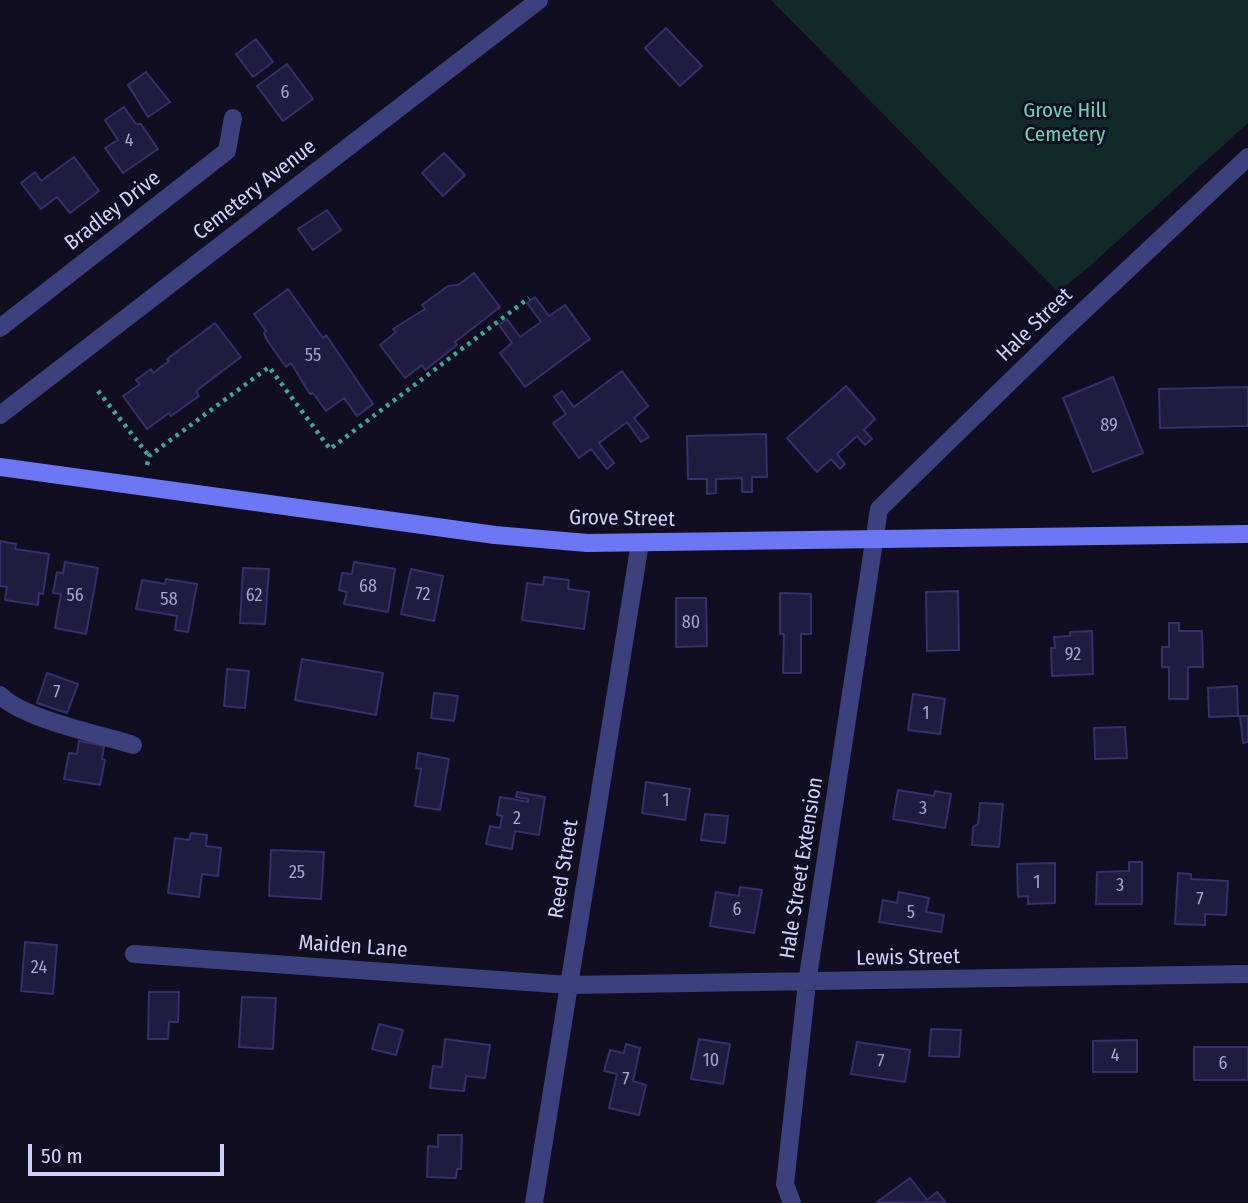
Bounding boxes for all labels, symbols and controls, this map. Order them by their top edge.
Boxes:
house number: 6 [281,82,289,104]
park label: Grove Hill Cemetery [1023,98,1107,148]
house number: 4 [125,130,133,152]
street label: Cemetery Avenue [189,134,321,246]
street label: Bradley Drive [60,166,166,256]
street label: Hale Street [992,283,1078,367]
house number: 55 [305,345,321,367]
house number: 89 [1100,415,1118,437]
street label: Grove Street [569,505,675,533]
house number: 68 [359,576,377,598]
house number: 72 [415,584,431,606]
house number: 56 [66,585,84,607]
house number: 62 [246,585,262,607]
house number: 58 [160,589,178,611]
house number: 80 [682,612,700,634]
house number: 92 [1065,644,1081,666]
house number: 7 [53,682,61,704]
house number: 1 [922,703,930,725]
street label: Hale Street Extension [775,775,829,961]
house number: 1 [662,790,670,812]
house number: 3 [919,798,927,820]
house number: 2 [513,808,521,830]
street label: Reed Street [544,818,584,920]
house number: 25 [289,862,305,884]
house number: 1 [1033,872,1041,894]
house number: 3 [1116,875,1124,897]
house number: 7 [1196,889,1204,911]
house number: 6 [733,899,741,921]
house number: 5 [907,902,915,924]
street label: Maiden Lane [298,931,408,963]
street label: Lewis Street [856,944,960,972]
house number: 24 [31,957,47,979]
house number: 4 [1111,1045,1119,1067]
house number: 10 [703,1050,719,1072]
house number: 7 [877,1051,885,1073]
house number: 6 [1219,1053,1227,1075]
house number: 7 [622,1069,630,1091]
scale bar [32,1130,228,1174]
text: 50 m [41,1143,83,1169]

